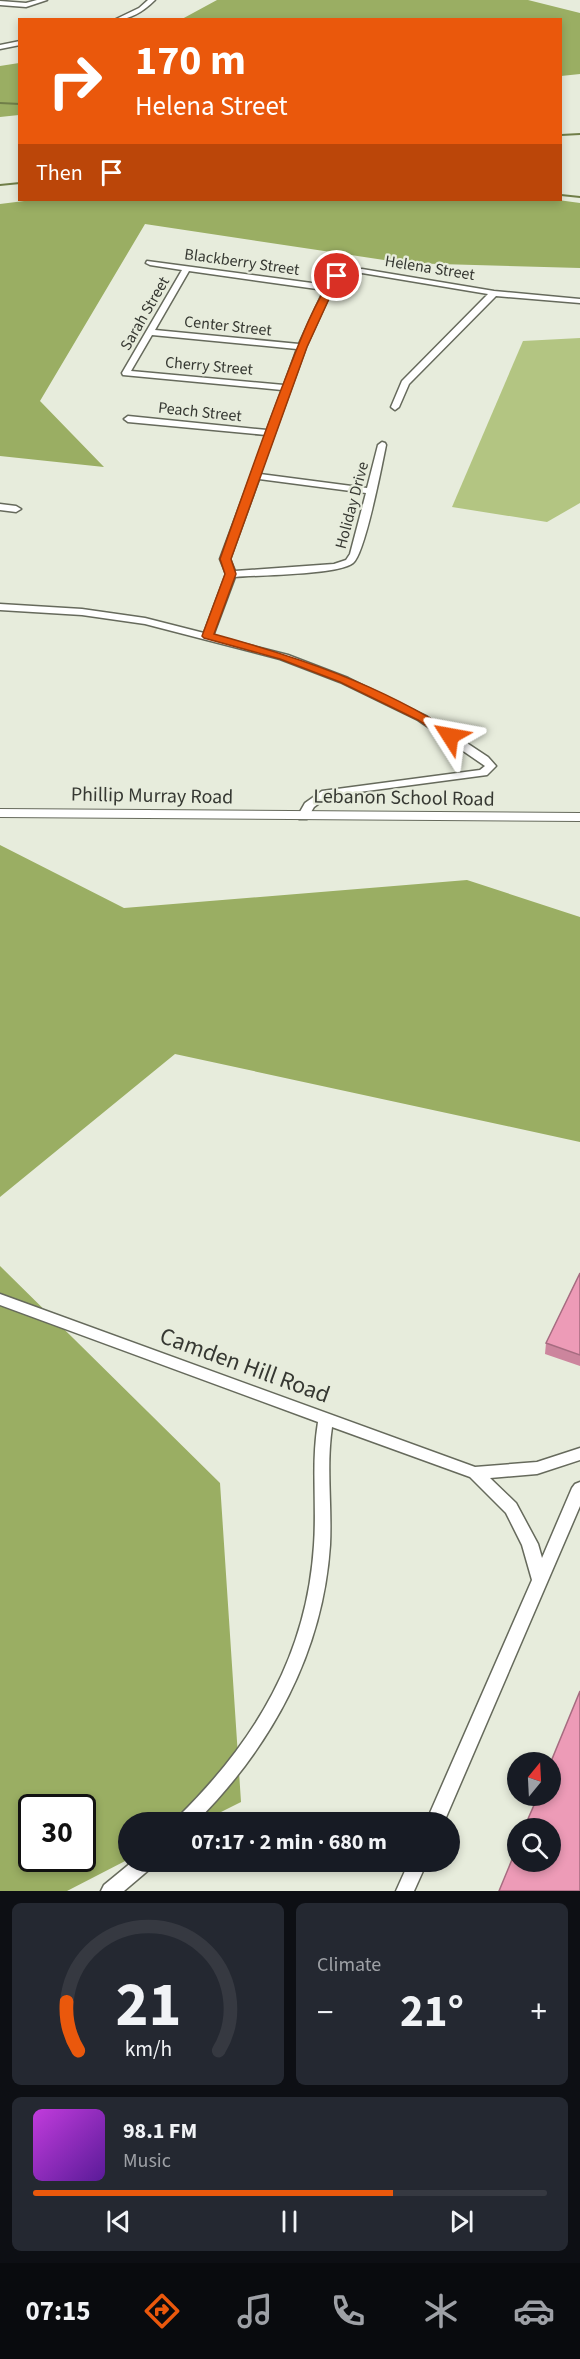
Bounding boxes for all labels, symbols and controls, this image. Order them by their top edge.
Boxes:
text: 170 m [135,31,246,91]
icon: right [36,42,114,120]
text: Helena Street [135,87,288,126]
icon: arrive [95,156,128,189]
text: Then [36,157,83,189]
street label: Blackberry Street [183,243,301,281]
pin [311,250,362,301]
street label: Helena Street [383,250,477,286]
icon: arrive [320,259,353,292]
street label: Sarah Street [115,272,175,354]
street label: Center Street [183,310,273,342]
street label: Cherry Street [164,351,254,381]
street label: Peach Street [157,397,243,427]
street label: Holiday Drive [330,459,374,551]
position arrow [418,704,482,768]
street label: Phillip Murray Road [70,781,233,811]
street label: Lebanon School Road [313,782,495,814]
street label: Camden Hill Road [155,1318,335,1413]
north arrow [507,1752,561,1806]
map controls [507,1752,561,1872]
speed limit sign: 30 [18,1794,96,1872]
button: search [507,1818,561,1872]
text: 07:17 · 2 min · 680 m [191,1826,387,1858]
text: Climate [317,1951,381,1979]
text: 21 [115,1961,181,2050]
text: 21° [400,1980,464,2044]
text: − [317,1989,333,2036]
text: + [531,1989,547,2036]
text: km/h [124,2034,172,2065]
text: 98.1 FM [123,2115,197,2147]
text: Music [123,2147,171,2175]
icon: previous [102,2205,135,2238]
icon: pause [273,2205,306,2238]
icon: next [445,2205,478,2238]
icon: directions [141,2290,183,2332]
icon: music [234,2290,276,2332]
icon: phone [327,2290,369,2332]
icon: climate [420,2290,462,2332]
icon: car [513,2290,555,2332]
text: 07:15 [25,2292,91,2331]

